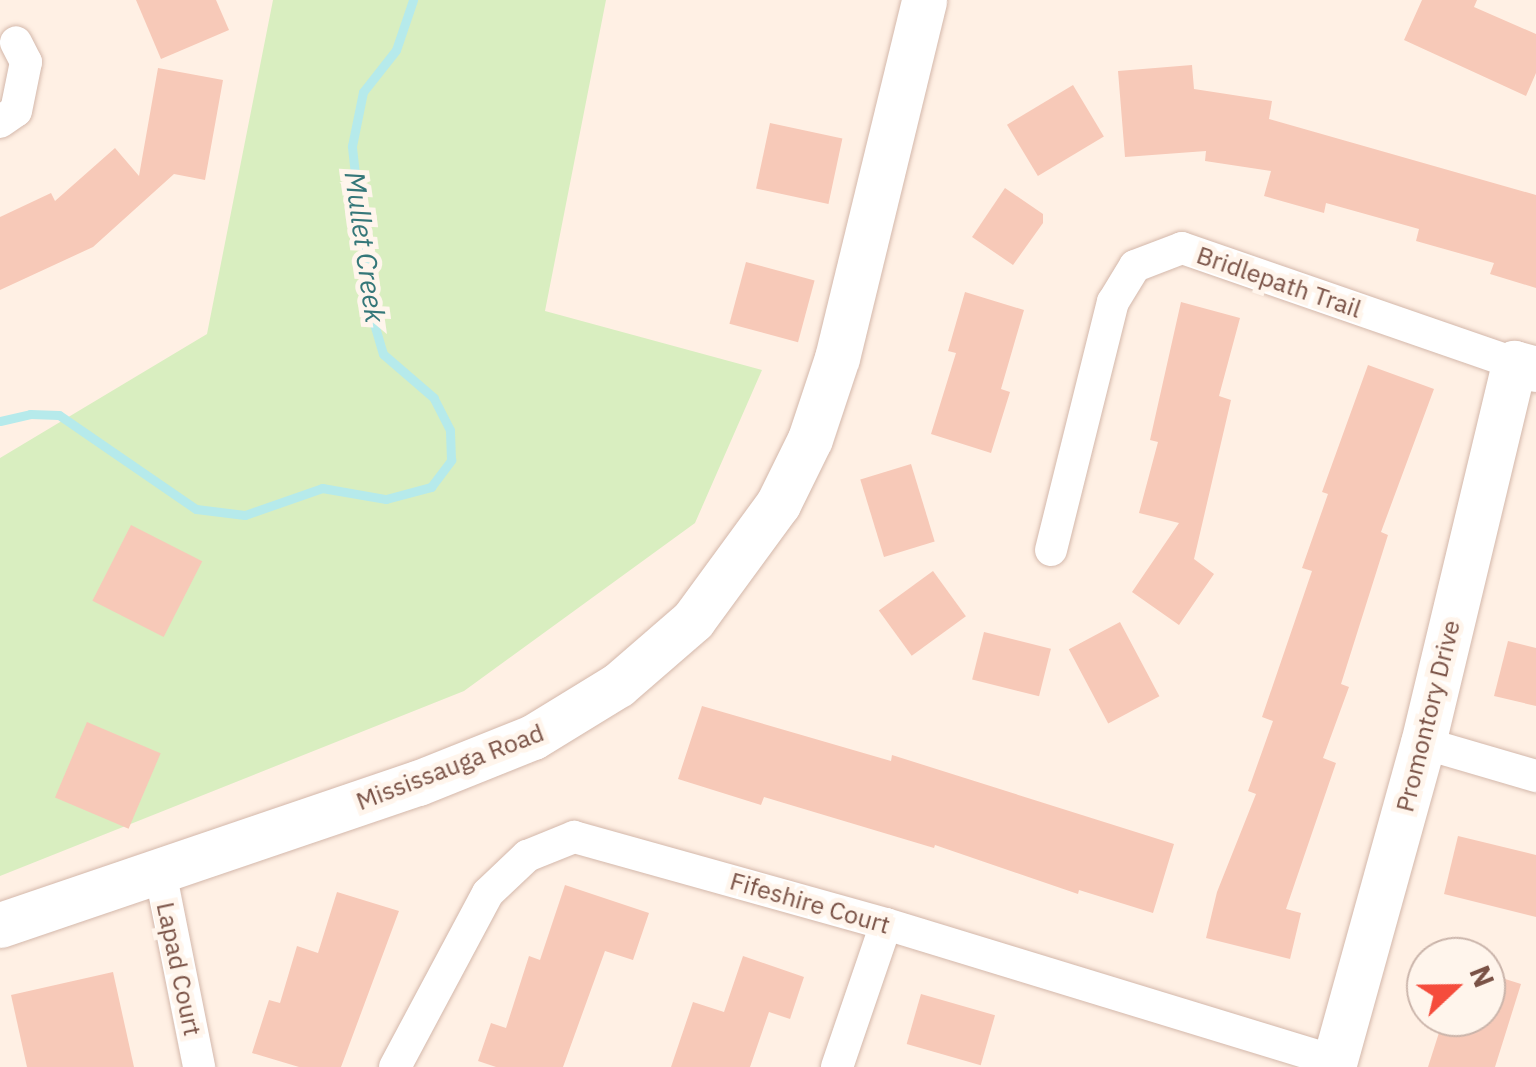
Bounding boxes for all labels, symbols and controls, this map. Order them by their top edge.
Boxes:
water label: Mullet Creek [338,169,392,325]
street label: Bridlepath Trail [1193,240,1365,324]
street label: Promontory Drive [1390,617,1466,815]
street label: Mississauga Road [352,717,548,817]
street label: Fifeshire Court [727,866,893,940]
street label: Lapad Court [150,899,208,1039]
north arrow [1406,937,1506,1037]
text: N [1461,960,1503,993]

